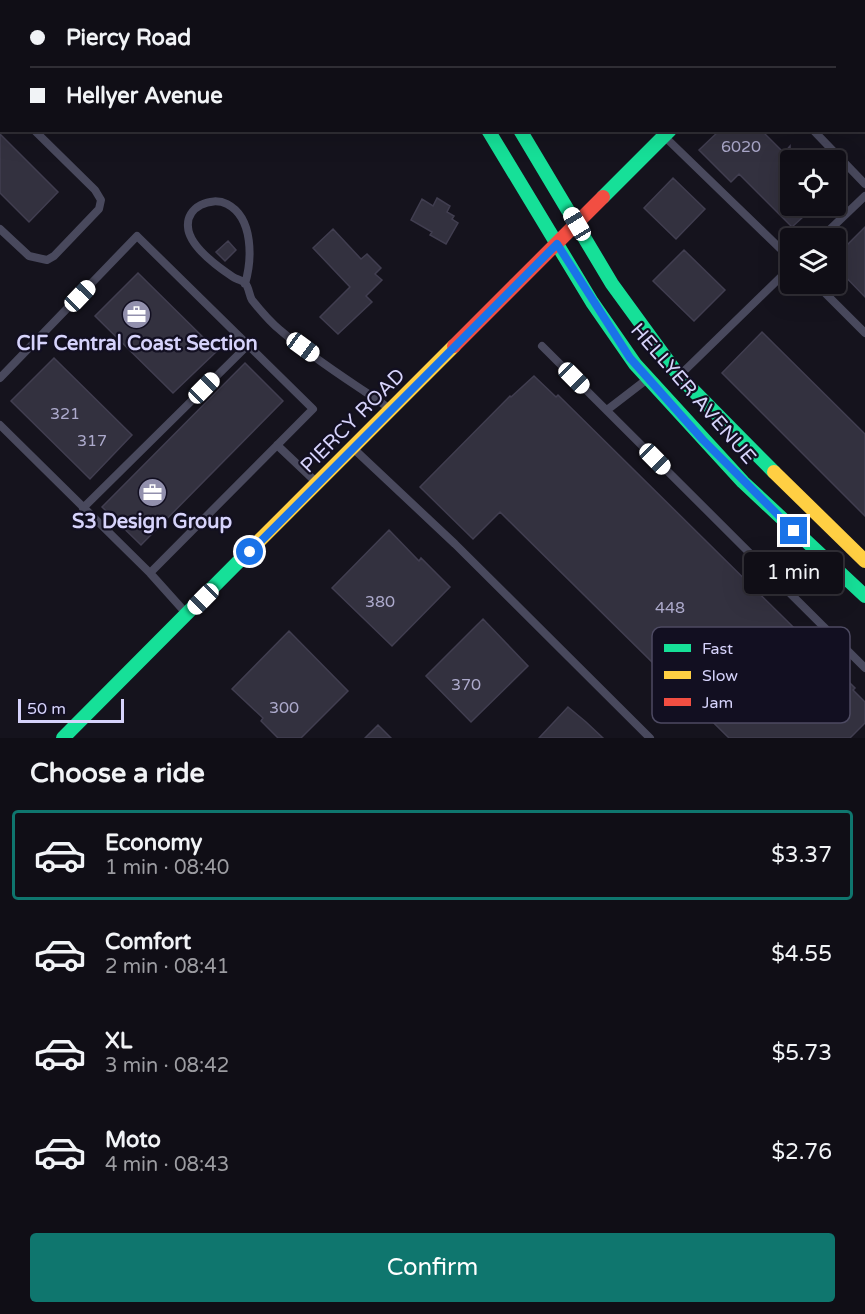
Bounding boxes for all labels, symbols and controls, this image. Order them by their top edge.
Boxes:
text: Piercy Road [66,25,191,51]
text: Hellyer Avenue [66,83,223,109]
house number: 6020 [721,137,761,157]
map controls [780,150,846,294]
button: locate [780,150,846,216]
car [560,204,594,244]
button: layers [780,228,846,294]
car [61,277,99,315]
office icon: CIF Central Coast Section [121,298,153,330]
street label: HELLYER AVENUE [625,319,761,469]
car [283,329,323,365]
place label: CIF Central Coast Section [16,332,258,356]
car [555,359,593,397]
street label: PIERCY ROAD [296,364,410,478]
car [185,369,223,407]
house number: 321 [50,404,80,424]
house number: 317 [77,431,107,451]
car [636,440,674,478]
office icon: S3 Design Group [136,476,168,508]
place label: S3 Design Group [72,510,232,534]
route end [780,517,807,544]
route start [236,538,263,565]
callout: 1 min [744,552,844,594]
text: 1 min [767,561,820,585]
car [184,580,222,618]
house number: 380 [365,592,395,612]
house number: 448 [655,598,685,618]
legend [652,627,850,723]
text: Fast [702,639,733,659]
text: Slow [702,666,738,686]
house number: 370 [451,675,481,695]
text: Jam [702,693,733,713]
scale bar [18,696,124,724]
house number: 300 [269,698,299,718]
text: 50 m [27,699,66,719]
text: Choose a ride [30,757,205,790]
icon: car [33,828,87,882]
text: Economy [105,830,202,856]
text: $3.37 [771,842,832,868]
text: 1 min · 08:40 [105,856,229,880]
icon: car [33,927,87,981]
text: Comfort [105,929,191,955]
text: $4.55 [771,941,832,967]
text: 2 min · 08:41 [105,955,229,979]
icon: car [33,1026,87,1080]
text: XL [105,1028,132,1054]
text: $5.73 [772,1040,832,1066]
text: 3 min · 08:42 [105,1054,229,1078]
icon: car [33,1125,87,1179]
text: Moto [105,1127,161,1153]
text: $2.76 [771,1139,832,1165]
text: 4 min · 08:43 [105,1153,229,1177]
button: Confirm [30,1233,835,1302]

